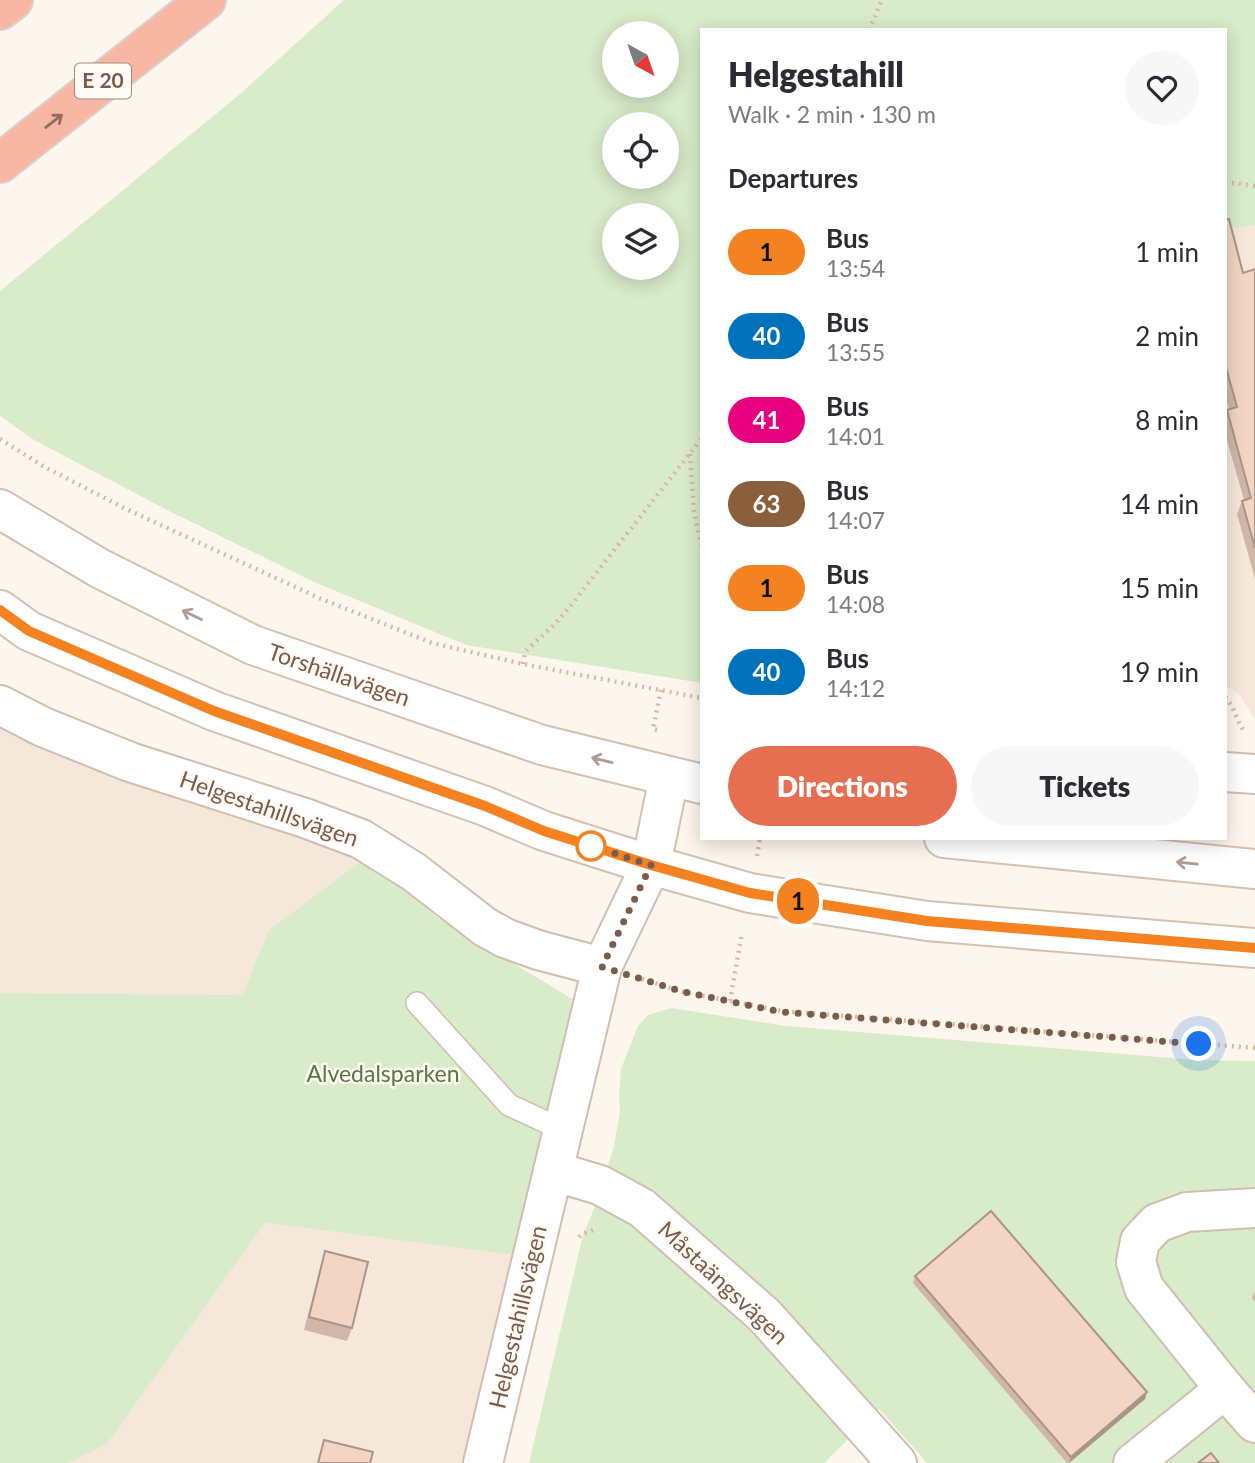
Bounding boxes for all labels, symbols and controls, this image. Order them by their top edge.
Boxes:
north arrow [602,21,679,98]
map controls [602,21,679,280]
button: heart [1125,51,1199,125]
text: Helgestahill [728,54,904,94]
road number: E 20 [75,64,131,98]
text: Walk · 2 min · 130 m [728,100,936,128]
button: locate [602,112,679,189]
one-way arrow [44,113,62,128]
text: Departures [728,162,858,194]
button: layers [602,203,679,280]
text: Bus [826,222,869,254]
text: 1 min [1135,236,1199,268]
text: 1 [760,237,773,266]
text: 13:54 [826,254,885,282]
text: Bus [826,306,869,338]
text: 2 min [1135,320,1199,352]
text: 40 [753,321,780,350]
text: 13:55 [826,338,885,366]
text: Bus [826,390,869,422]
text: 8 min [1135,404,1199,436]
text: 41 [753,405,780,434]
text: 14:01 [826,422,885,450]
text: Bus [826,474,869,506]
text: 14 min [1120,488,1199,520]
text: 63 [753,489,780,518]
text: 14:07 [826,506,885,534]
text: Bus [826,558,869,590]
text: 15 min [1120,572,1199,604]
text: 1 [760,573,773,602]
text: 14:08 [826,590,885,618]
one-way arrow [182,607,203,621]
street label: Torshällavägen [265,637,414,711]
text: Bus [826,642,869,674]
text: 19 min [1120,656,1199,688]
text: 40 [753,657,780,686]
text: 14:12 [826,674,885,702]
button: Directions [728,746,957,826]
button: Tickets [971,746,1199,826]
one-way arrow [592,753,614,766]
street label: Helgestahillsvägen [176,764,362,852]
unlabelled marker [576,831,606,861]
one-way arrow [1176,856,1199,869]
line badge: 1 [775,878,821,924]
text: 1 [791,886,805,915]
your location [1181,1026,1216,1061]
park label: Alvedalsparken [306,1059,460,1087]
street label: Måstaängsvägen [653,1215,795,1350]
street label: Helgestahillsvägen [482,1222,552,1411]

